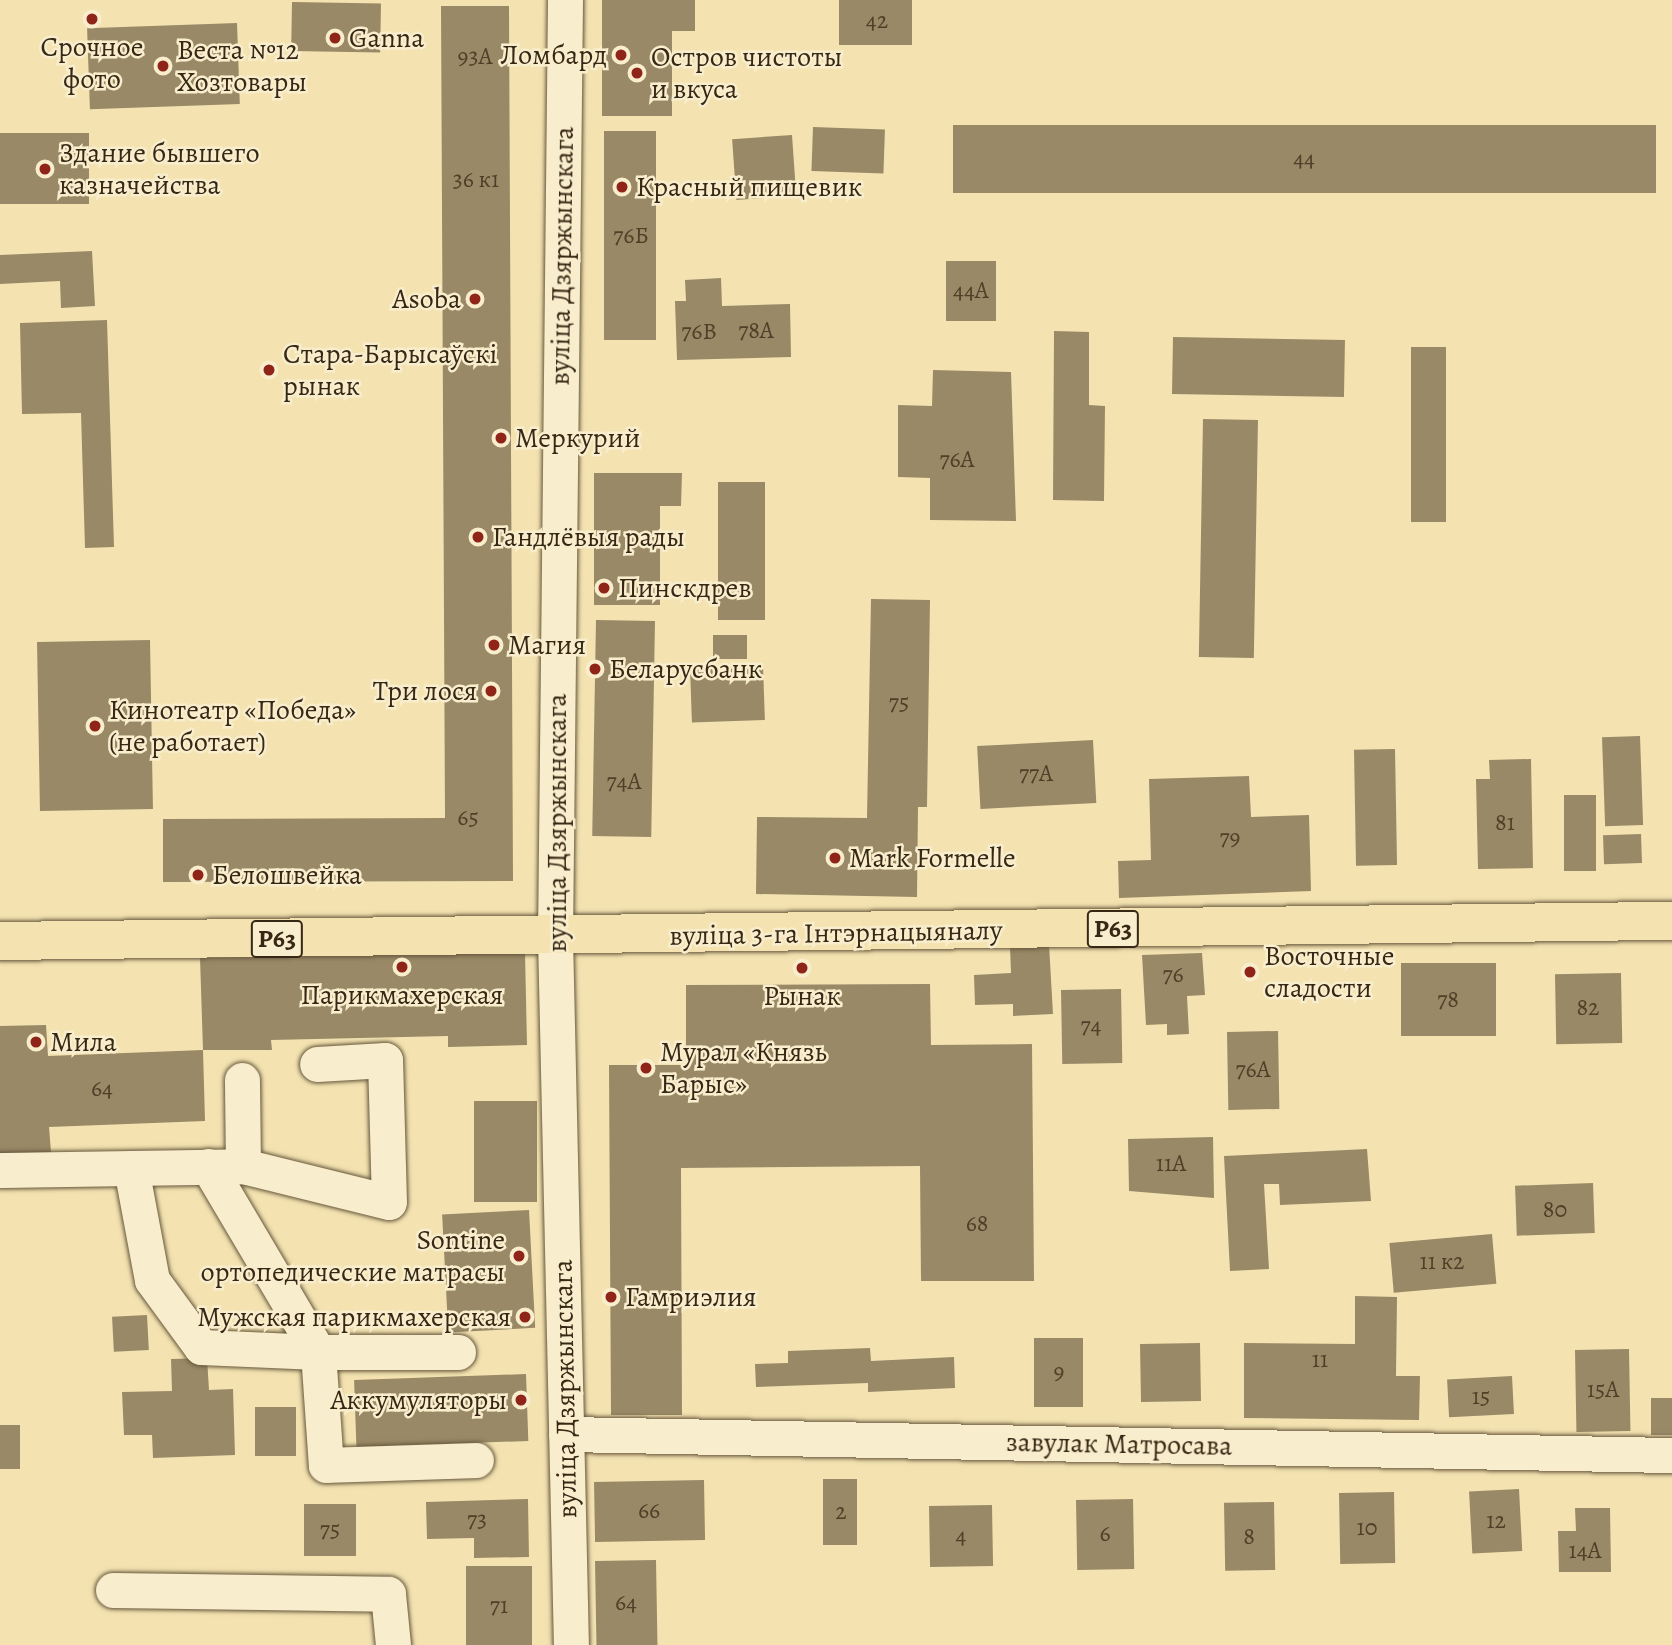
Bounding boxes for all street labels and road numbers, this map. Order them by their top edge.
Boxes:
street label: вуліца Дзяржынскага [543,126,581,386]
street label: вуліца Дзяржынскага [540,693,574,953]
road number: Р63 [1087,906,1139,952]
street label: вуліца 3-га Інтэрнацыяналу [669,913,1003,953]
road number: Р63 [251,916,303,962]
street label: вуліца Дзяржынскага [546,1259,584,1519]
street label: завулак Матросава [1006,1425,1232,1463]

